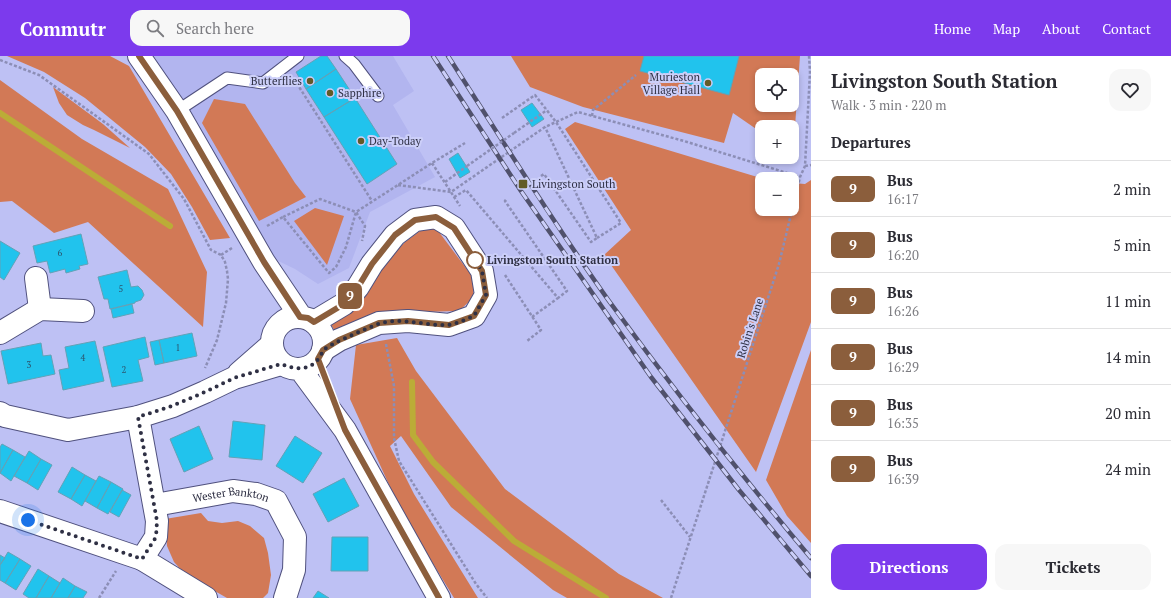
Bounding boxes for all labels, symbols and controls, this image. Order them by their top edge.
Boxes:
search box [130,10,410,46]
text: Commutr [20,16,106,41]
icon: search [144,17,166,39]
text: Search here [176,18,254,38]
text: Home [934,19,971,38]
text: Map [993,19,1020,38]
text: About [1042,19,1080,38]
text: Contact [1102,19,1151,38]
map controls [755,68,799,216]
button: locate [755,68,799,112]
text: Livingston South Station [831,68,1057,93]
button: heart [1109,69,1151,111]
place label: Murieston Village Hall [643,70,700,97]
place label: Butterflies [251,74,302,88]
marker: Butterflies [305,76,315,86]
marker: Murieston Village Hall [703,78,713,88]
place label: Sapphire [338,86,382,100]
marker: Sapphire [325,88,335,98]
text: Walk · 3 min · 220 m [831,96,946,114]
button: + [755,120,799,164]
text: Departures [831,132,911,152]
place label: Day-Today [369,134,422,148]
marker: Day-Today [356,136,366,146]
text: Bus [887,170,913,190]
button: − [755,172,799,216]
place label: Livingston South [532,177,616,191]
marker: Livingston South [517,178,529,190]
text: 9 [849,179,857,198]
text: 2 min [1113,179,1151,199]
text: 16:17 [887,190,919,208]
text: Bus [887,226,913,246]
text: 9 [849,235,857,254]
text: 5 min [1113,235,1151,255]
text: 16:20 [887,246,919,264]
house number: 6 [58,247,63,259]
marker: Livingston South Station [466,251,484,269]
place label: Livingston South Station [487,253,618,267]
text: Bus [887,282,913,302]
house number: 5 [119,283,124,295]
line badge: 9 [337,283,363,309]
text: 9 [346,286,354,305]
text: 9 [849,291,857,310]
text: 11 min [1105,291,1151,311]
street label: Robin's Lane [734,296,766,360]
text: 16:26 [887,302,919,320]
text: Bus [887,338,913,358]
house number: 1 [176,342,180,354]
text: 9 [849,347,857,366]
text: 14 min [1105,347,1151,367]
house number: 4 [81,352,86,364]
text: 16:29 [887,358,919,376]
house number: 3 [27,359,32,371]
house number: 2 [122,364,127,376]
text: Bus [887,394,913,414]
text: 9 [849,403,857,422]
text: 20 min [1105,403,1151,423]
text: 16:35 [887,414,919,432]
text: Bus [887,450,913,470]
text: 9 [849,459,857,478]
text: 24 min [1105,459,1151,479]
text: 16:39 [887,470,919,488]
street label: Wester Bankton [191,484,271,505]
your location [18,510,38,530]
button: Directions [831,544,987,590]
button: Tickets [995,544,1151,590]

